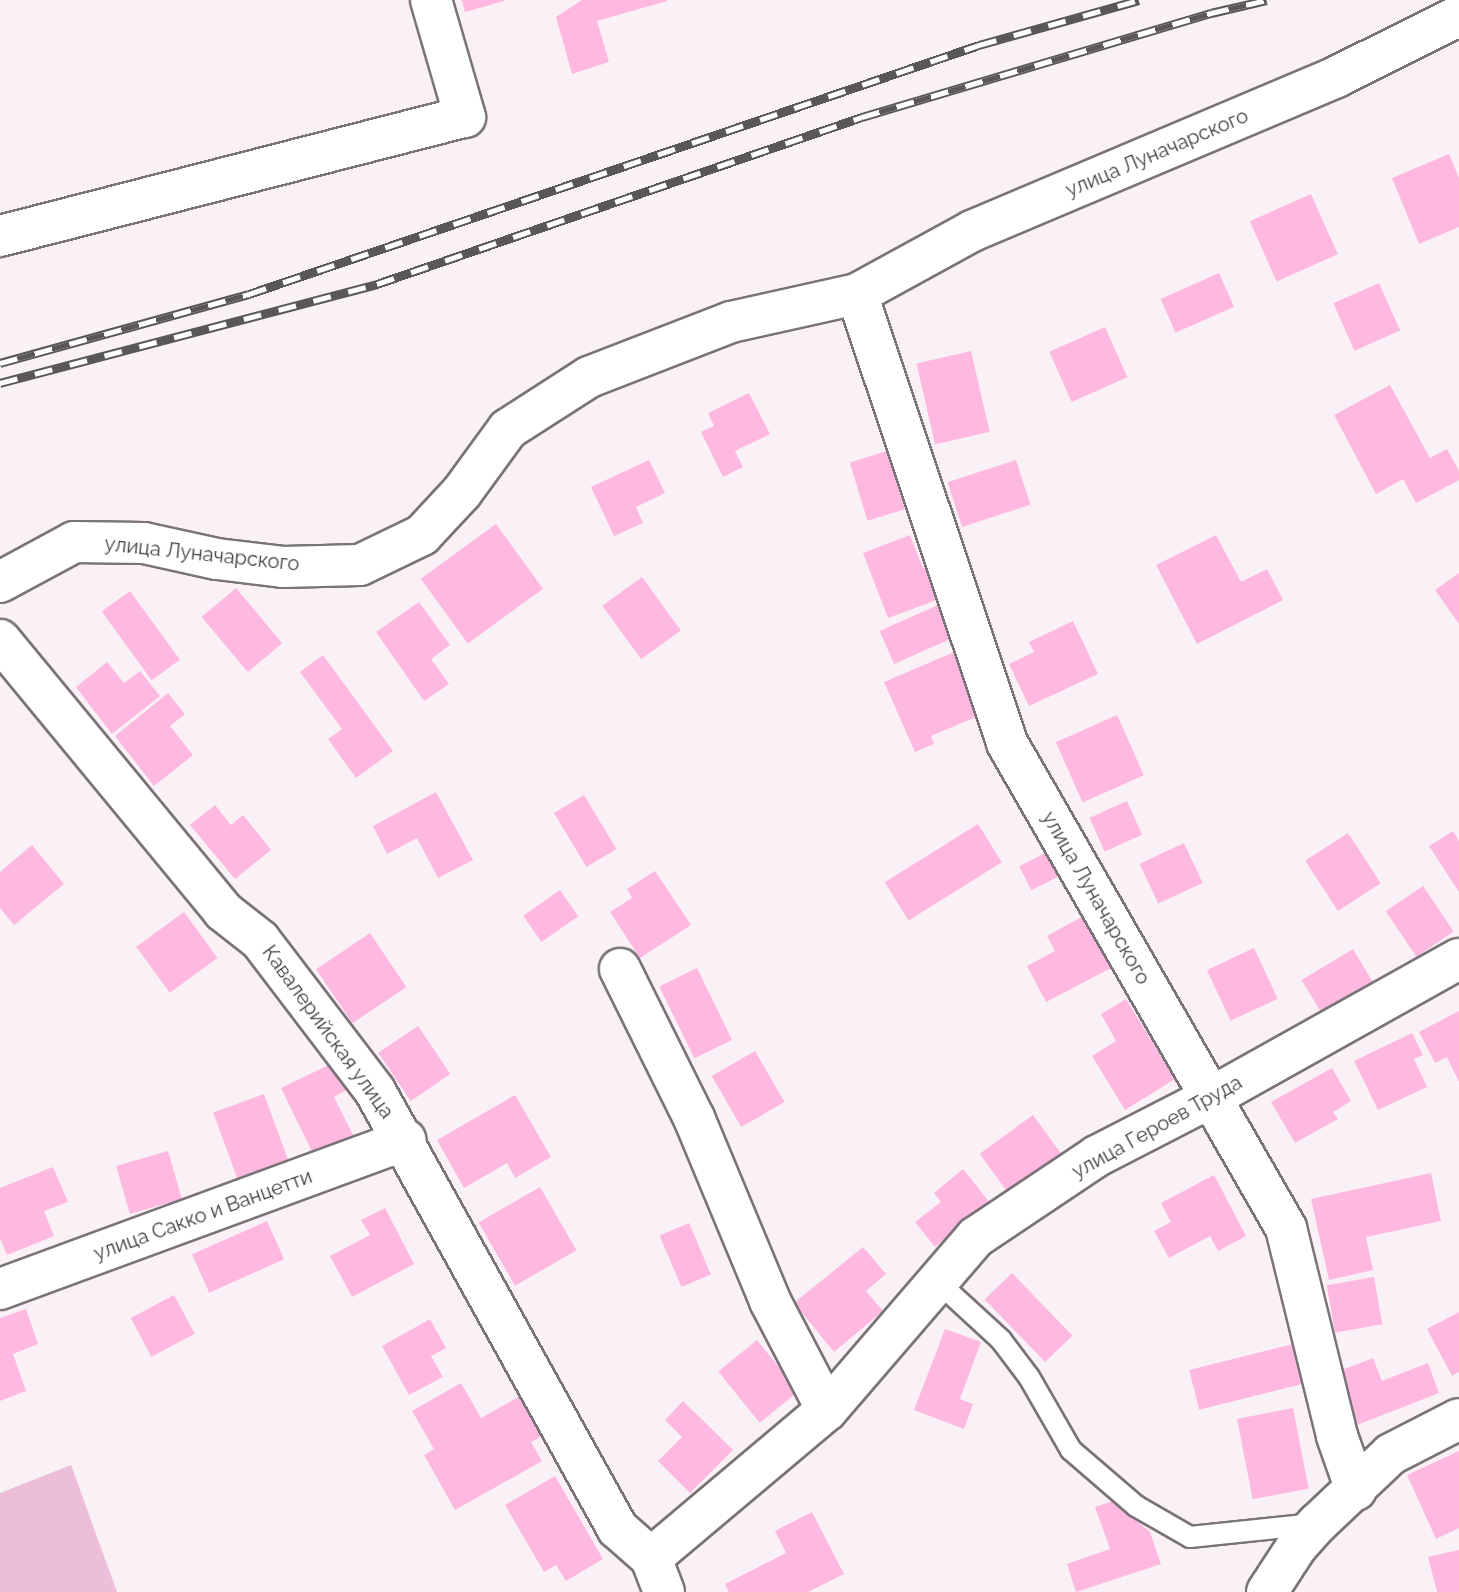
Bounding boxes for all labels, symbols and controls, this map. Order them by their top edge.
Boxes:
street label: улица Луначарского [1062,104,1252,202]
street label: улица Луначарского [103,532,301,576]
street label: улица Луначарского [1037,807,1155,989]
street label: Кавалерийская улица [257,941,399,1123]
street label: улица Героев Труда [1068,1070,1246,1184]
street label: улица Сакко и Ванцетти [91,1164,315,1266]

